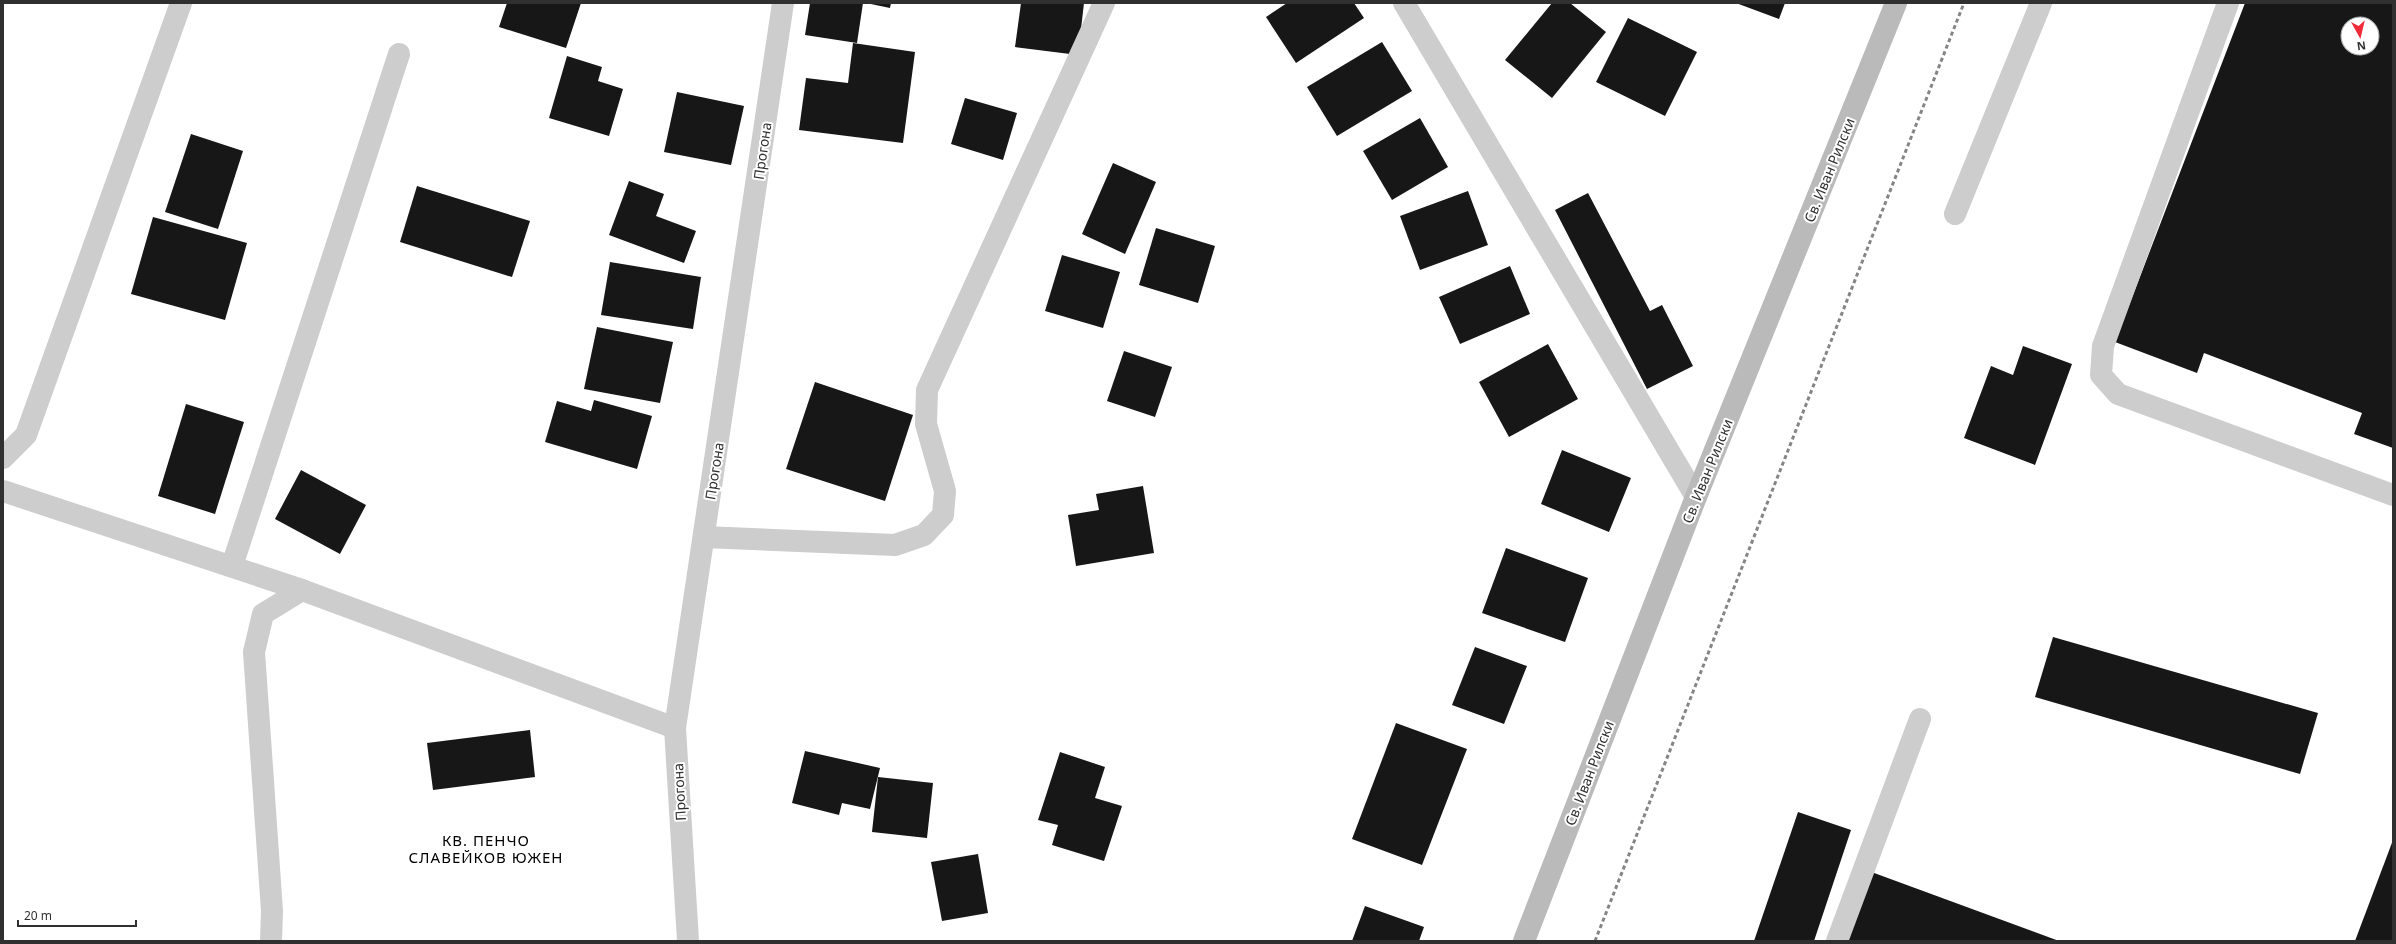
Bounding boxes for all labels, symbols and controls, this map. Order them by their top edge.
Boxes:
north arrow [2340,16,2380,56]
text: N [2356,38,2367,54]
street label: Св. Иван Рилски [1799,115,1859,225]
street label: Прогона [749,121,775,181]
street label: Св. Иван Рилски [1677,416,1737,526]
street label: Прогона [700,441,728,501]
street label: Св. Иван Рилски [1560,718,1618,828]
street label: Прогона [668,763,690,821]
district label: КВ. ПЕНЧО СЛАВЕЙКОВ ЮЖЕН [409,830,563,867]
scale bar [18,902,136,928]
text: 20 m [24,907,52,924]

